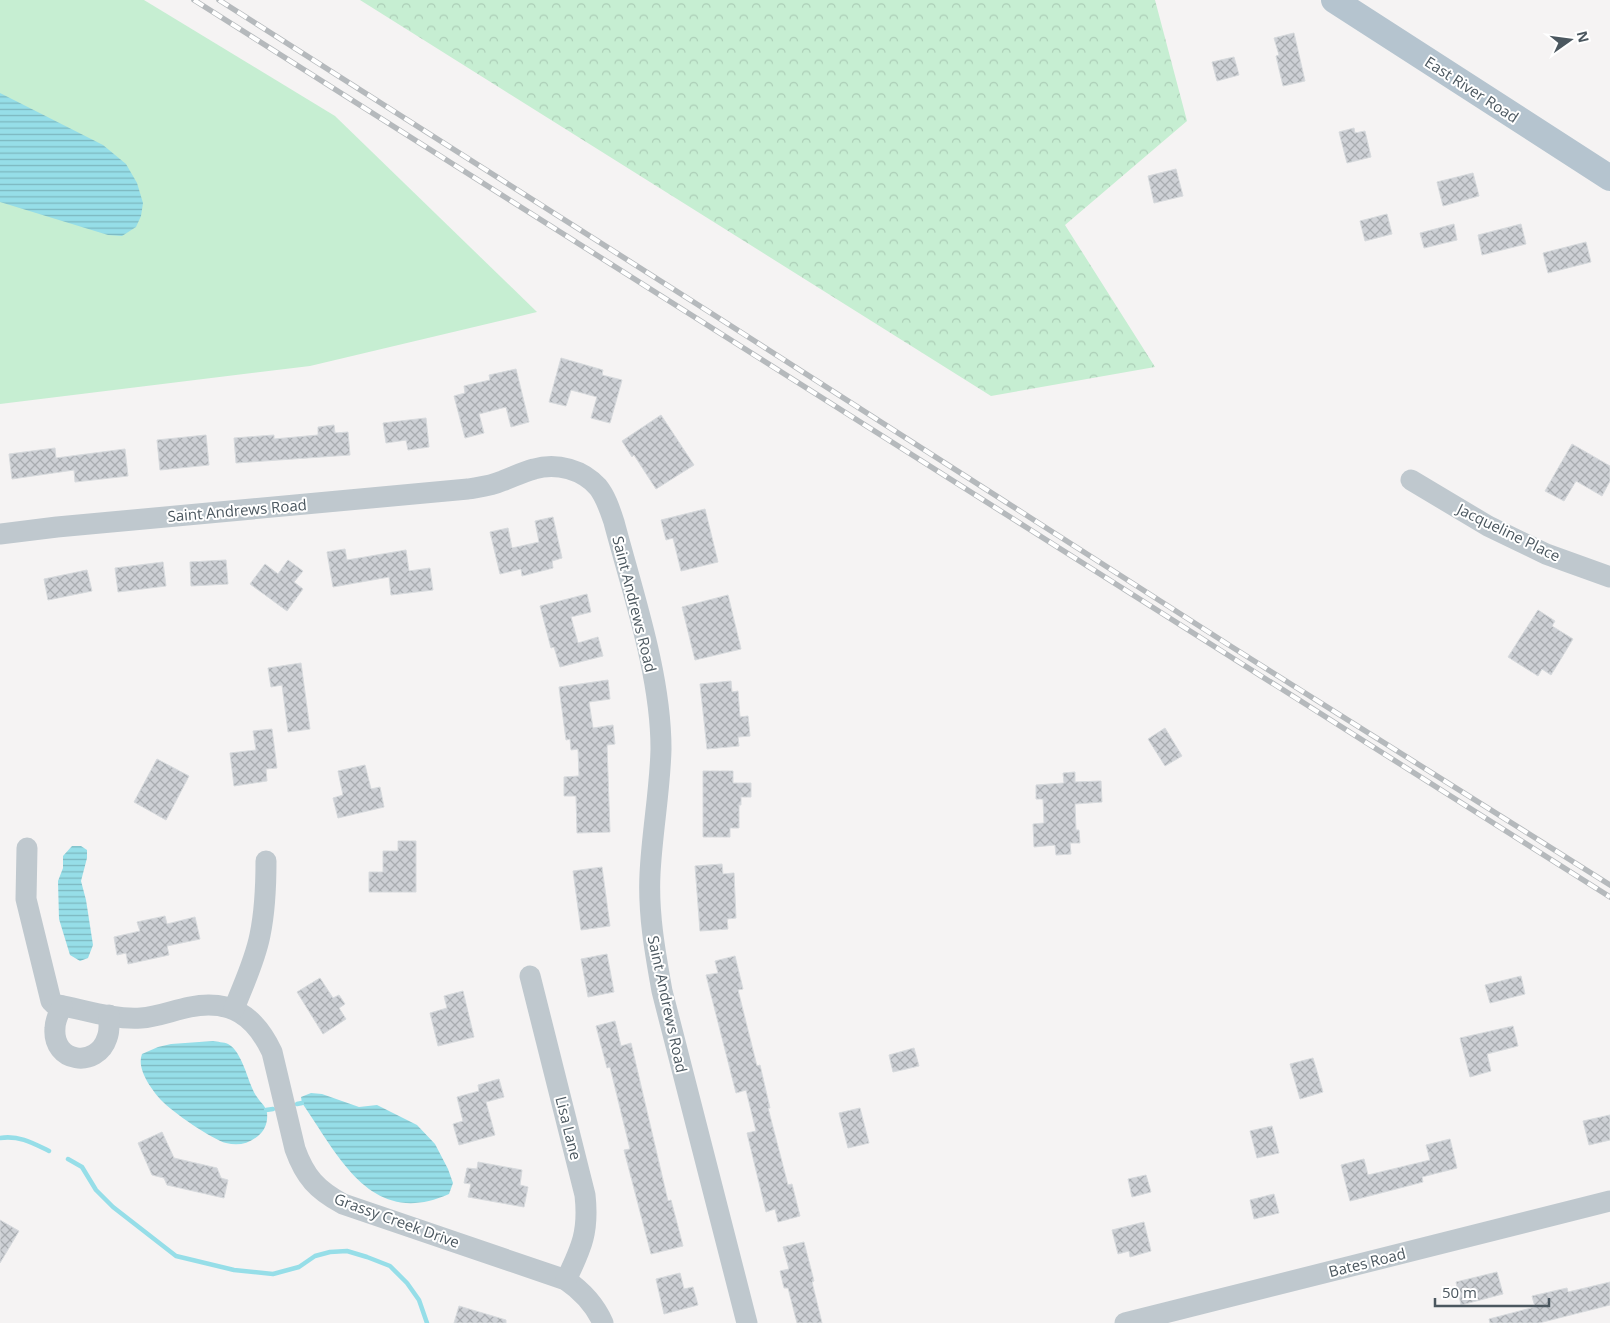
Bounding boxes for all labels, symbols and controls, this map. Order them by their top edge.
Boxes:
north arrow [1545,15,1595,65]
text: N [1573,29,1594,45]
street label: East River Road [1421,51,1523,127]
street label: Saint Andrews Road [167,494,307,526]
street label: Jacqueline Place [1452,498,1564,566]
street label: Saint Andrews Road [608,534,662,674]
street label: Saint Andrews Road [644,934,692,1074]
street label: Lisa Lane [551,1094,587,1162]
street label: Grassy Creek Drive [332,1188,462,1252]
street label: Bates Road [1326,1243,1408,1281]
scale bar [1435,1276,1549,1308]
text: 50 m [1442,1282,1477,1302]

